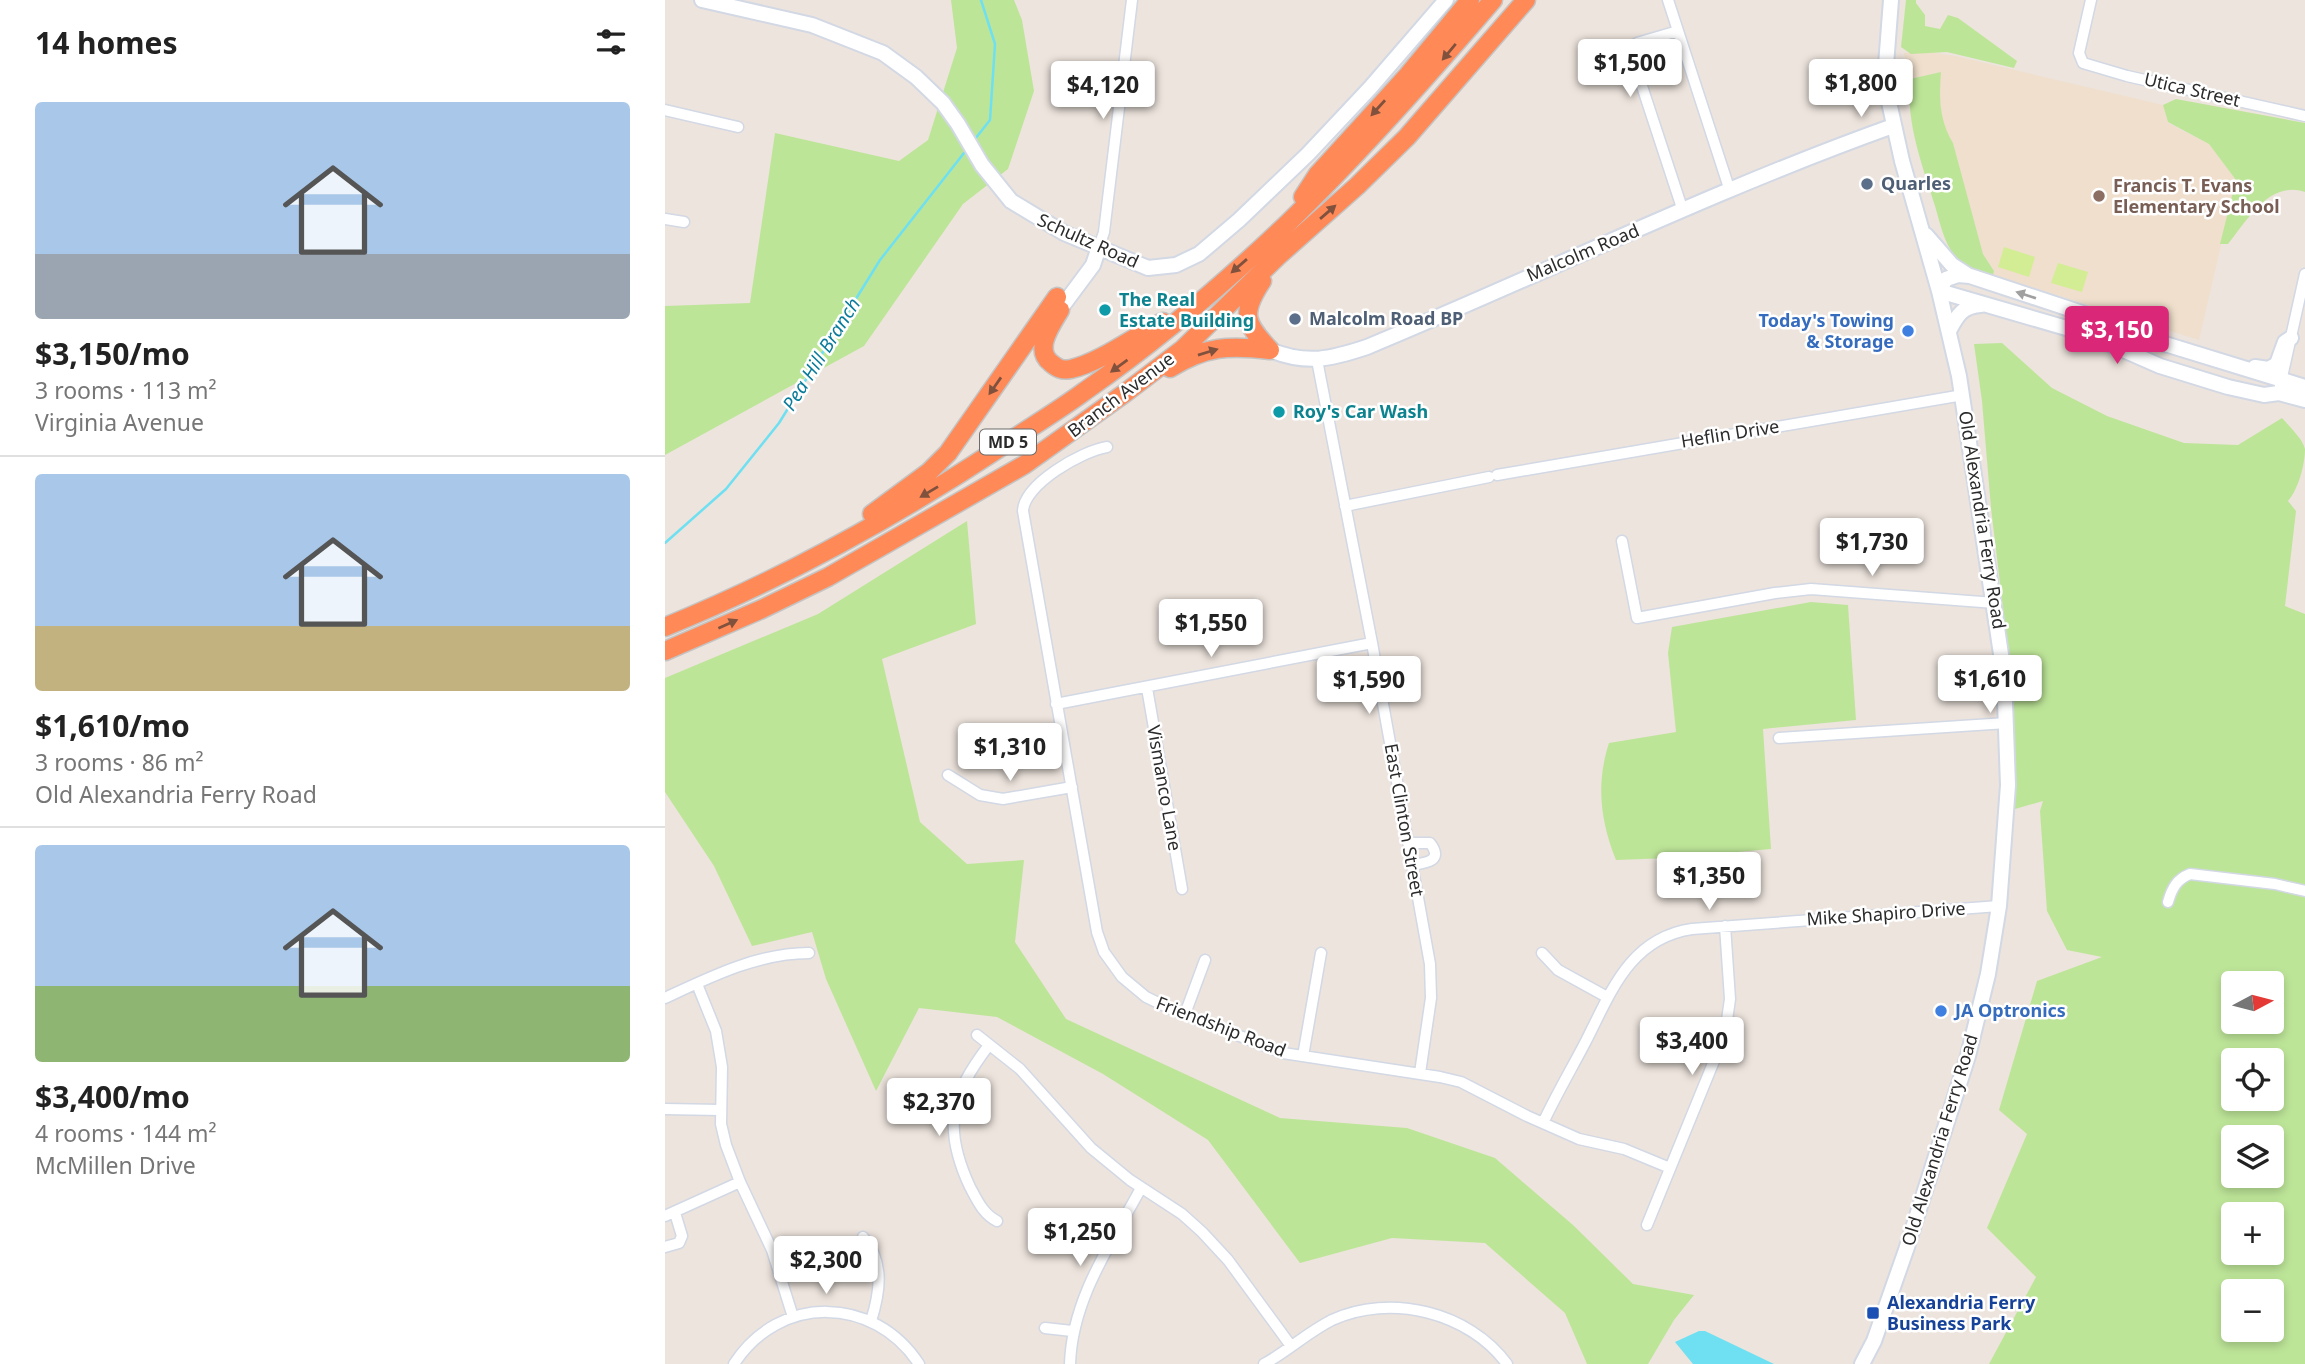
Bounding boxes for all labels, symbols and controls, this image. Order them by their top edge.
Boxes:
text: 14 homes [35,22,178,63]
icon: filters [592,23,630,61]
pin: $1,500 [1573,40,1687,99]
one-way arrow [1441,43,1457,61]
text: $1,500 [1594,46,1666,78]
pin: $1,800 [1804,60,1918,119]
pin: $4,120 [1046,61,1160,121]
text: $1,800 [1825,66,1897,98]
street label: Utica Street [2142,66,2243,112]
text: $4,120 [1067,68,1139,100]
one-way arrow [1370,99,1386,117]
icon: home [270,147,396,273]
place label: Quarles [1881,171,1951,195]
place label: Francis T. Evans Elementary School [2113,173,2280,218]
marker: Quarles [1859,176,1875,192]
marker: Francis T. Evans Elementary School [2091,188,2107,204]
one-way arrow [1319,204,1337,220]
street label: Schultz Road [1034,207,1143,273]
street label: Malcolm Road [1523,218,1643,287]
one-way arrow [1230,258,1248,274]
place label: The Real Estate Building [1119,287,1254,332]
one-way arrow [2016,290,2037,300]
water label: Pea Hill Branch [776,293,866,415]
marker: The Real Estate Building [1097,302,1113,318]
place label: Malcolm Road BP [1309,306,1463,330]
pin: $3,150 [2060,306,2174,366]
place label: Today's Towing & Storage [1759,308,1894,353]
marker: Malcolm Road BP [1287,311,1303,327]
text: $3,150 [2081,313,2153,345]
marker: Today's Towing & Storage [1900,323,1916,339]
text: $3,150/mo [35,333,190,374]
street label: Branch Avenue [1062,346,1179,442]
one-way arrow [1197,346,1218,356]
one-way arrow [1110,359,1128,373]
text: 3 rooms · 113 m² [35,374,217,406]
one-way arrow [988,377,1002,395]
place label: Roy's Car Wash [1293,399,1428,423]
marker: Roy's Car Wash [1271,404,1287,420]
text: Virginia Avenue [35,406,204,438]
street label: Old Alexandria Ferry Road [1954,409,2012,631]
street label: Heflin Drive [1679,413,1781,453]
road number: MD 5 [980,430,1036,454]
one-way arrow [920,486,939,498]
pin: $1,730 [1815,518,1929,578]
icon: home [270,519,396,645]
text: $1,730 [1836,525,1908,557]
pin: $1,550 [1154,600,1268,659]
text: $1,550 [1175,606,1247,638]
one-way arrow [718,618,738,630]
pin: $1,590 [1312,656,1426,716]
pin: $1,610 [1933,656,2047,715]
text: $1,610 [1954,662,2026,694]
text: $1,590 [1333,663,1405,695]
text: $1,610/mo [35,705,190,746]
street label: Vismanco Lane [1142,723,1188,853]
pin: $1,310 [953,724,1067,783]
text: $1,310 [974,730,1046,762]
street label: East Clinton Street [1380,741,1430,899]
text: 3 rooms · 86 m² [35,746,204,778]
text: Old Alexandria Ferry Road [35,778,317,810]
pin: $1,350 [1652,852,1766,912]
text: $1,350 [1673,859,1745,891]
icon: home [270,890,396,1016]
street label: Mike Shapiro Drive [1806,895,1966,931]
north arrow [2221,971,2284,1034]
map controls [2221,971,2284,1342]
street label: Friendship Road [1153,990,1290,1062]
place label: JA Optronics [1953,998,2066,1022]
marker: JA Optronics [1933,1003,1949,1019]
pin: $3,400 [1635,1018,1749,1077]
text: $3,400 [1656,1024,1728,1056]
street label: Old Alexandria Ferry Road [1895,1031,1983,1249]
button: locate [2221,1048,2284,1111]
text: $3,400/mo [35,1076,190,1117]
pin: $2,370 [882,1078,996,1138]
text: $2,370 [903,1085,975,1117]
text: 4 rooms · 144 m² [35,1117,217,1149]
button: layers [2221,1125,2284,1188]
text: McMillen Drive [35,1149,196,1181]
button: + [2221,1202,2284,1265]
pin: $1,250 [1023,1208,1137,1268]
text: $1,250 [1044,1215,1116,1247]
pin: $2,300 [769,1236,883,1296]
text: $2,300 [790,1243,862,1275]
button: − [2221,1279,2284,1342]
place label: Alexandria Ferry Business Park [1887,1290,2036,1335]
marker: Alexandria Ferry Business Park [1865,1305,1881,1321]

